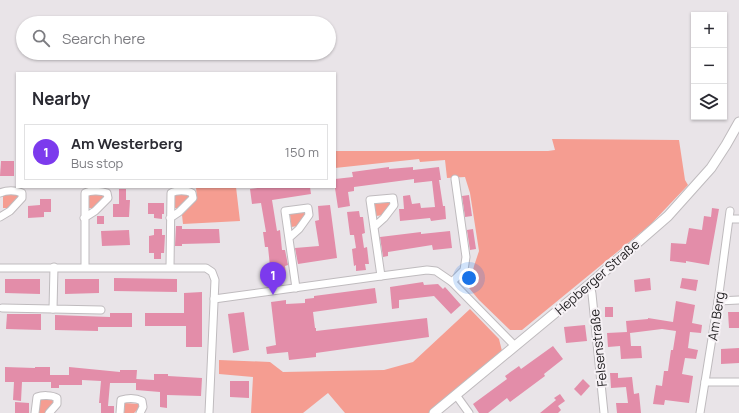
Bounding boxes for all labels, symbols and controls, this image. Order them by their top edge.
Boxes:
map controls [691,12,727,120]
button: + [691,12,727,48]
search box [16,16,336,60]
icon: search [30,27,52,49]
text: Search here [62,28,145,49]
button: − [691,48,727,84]
button: layers [691,84,727,120]
text: Nearby [32,87,90,110]
text: Am Westerberg [71,133,183,154]
text: 1 [43,143,49,161]
text: 150 m [285,143,319,161]
text: Bus stop [71,154,123,172]
street label: Hepberger Straße [551,235,643,319]
pin: 1 [260,262,286,295]
your location [459,268,479,288]
street label: Am Berg [703,290,729,342]
street label: Felsenstraße [585,308,611,388]

